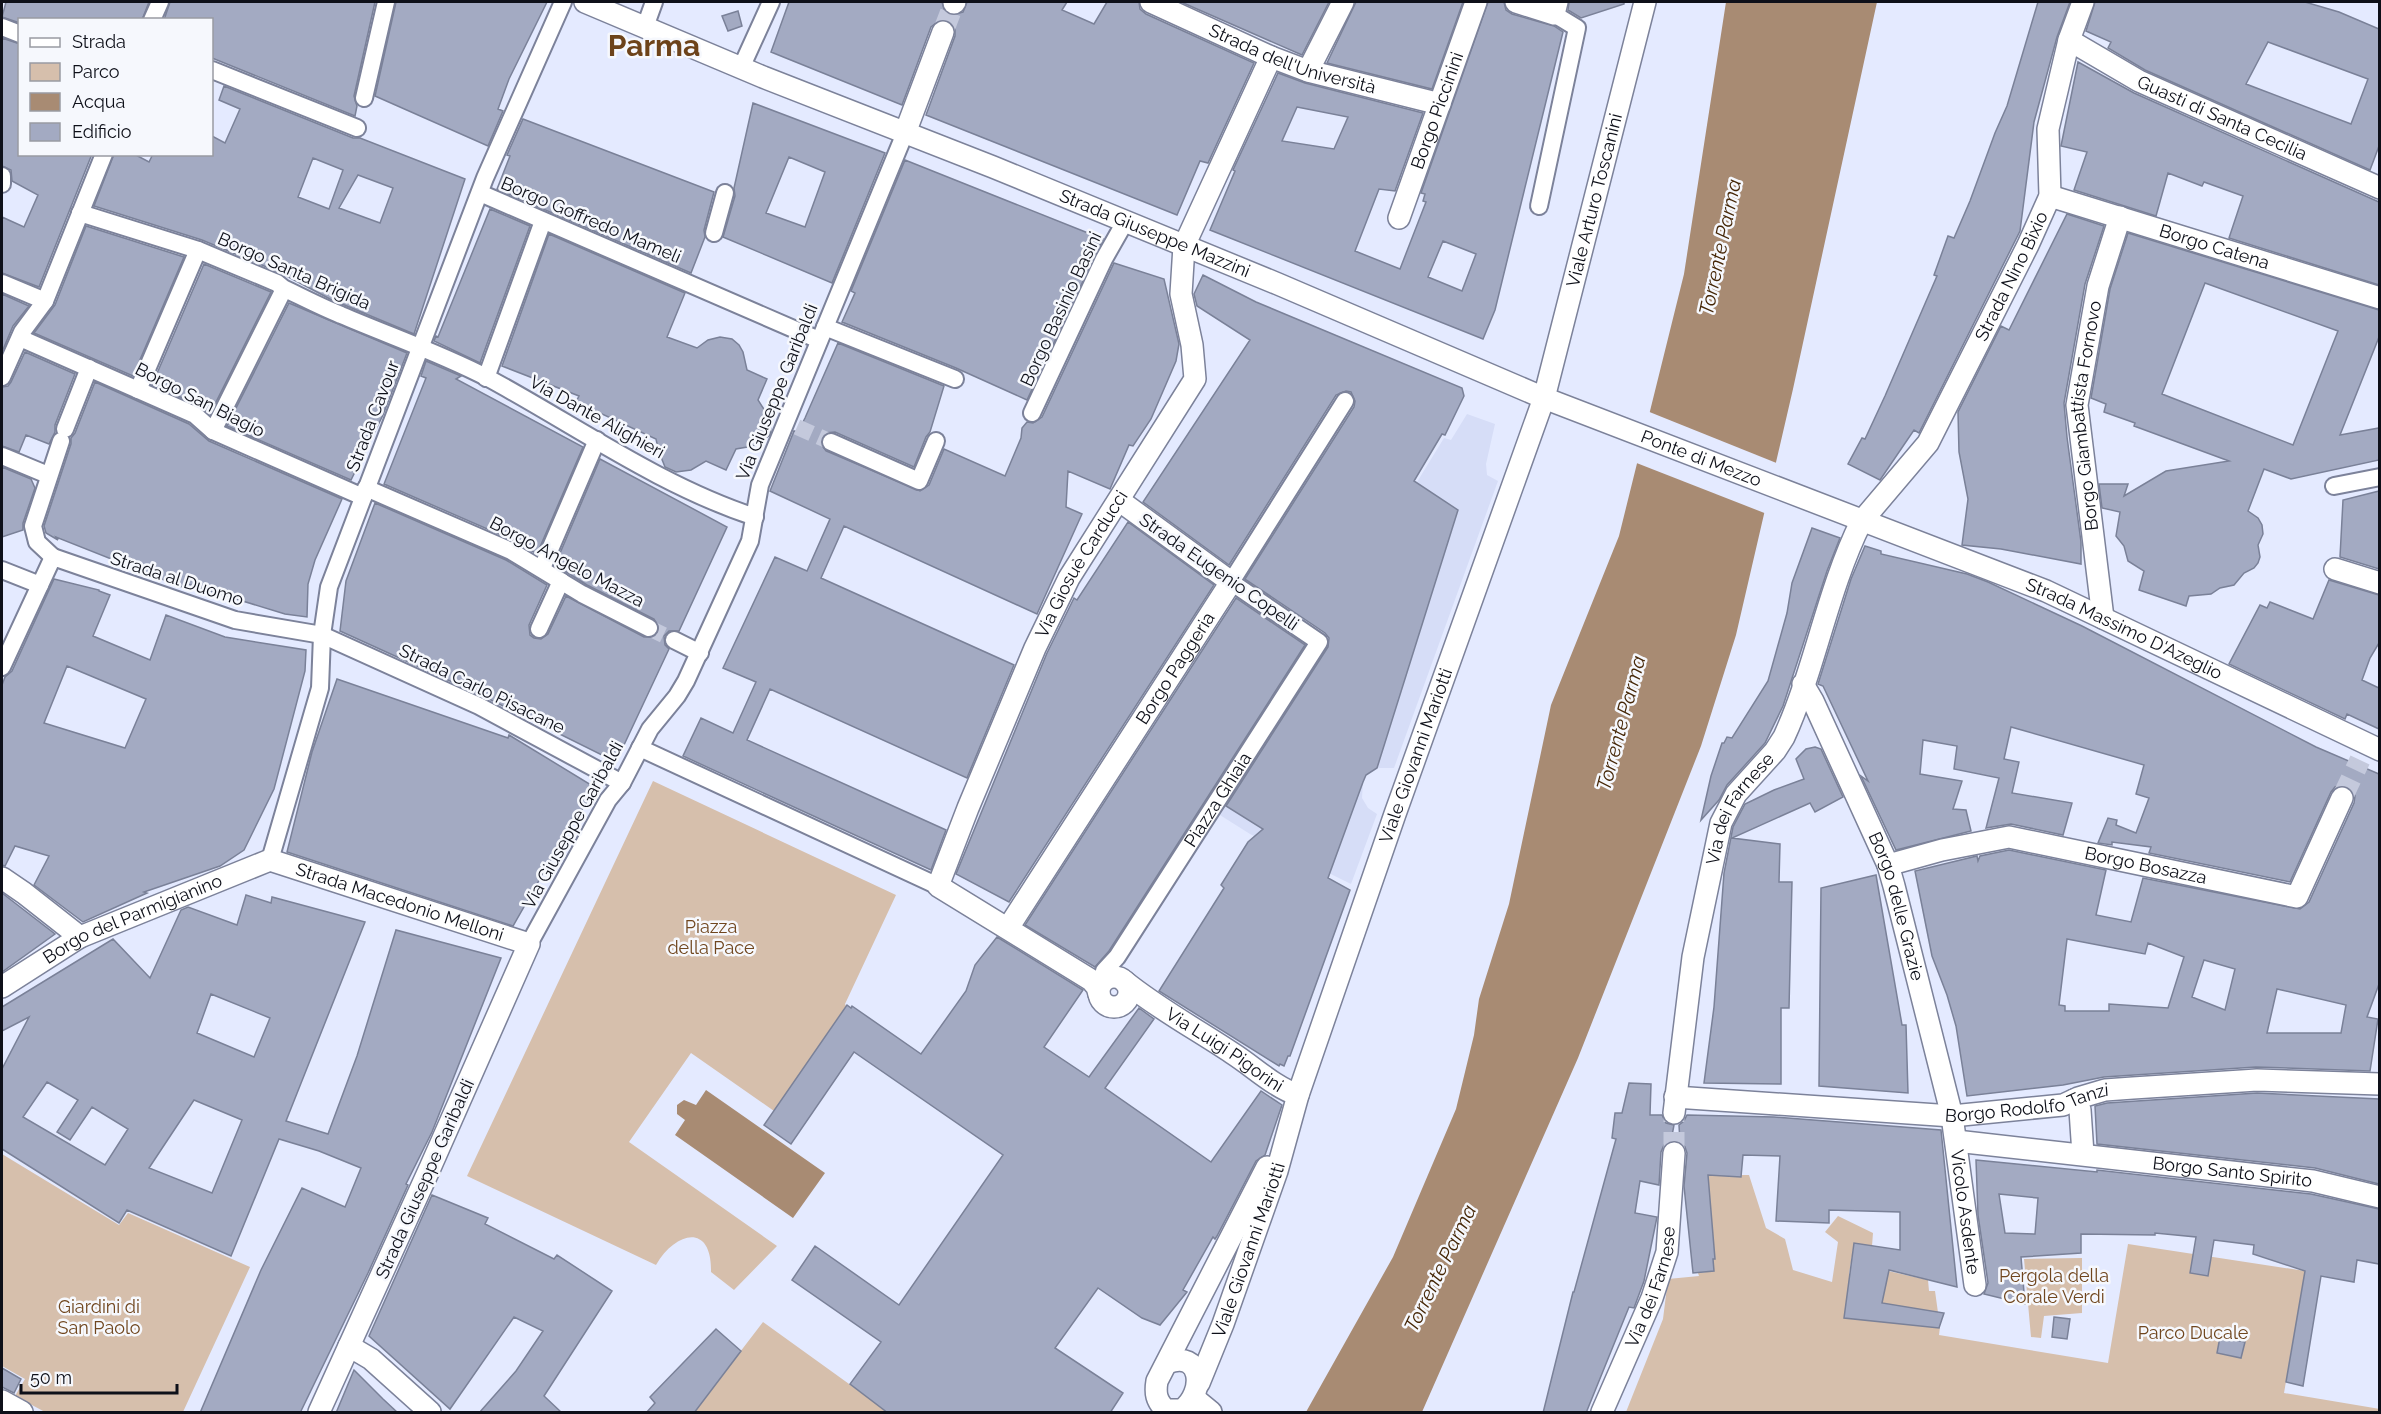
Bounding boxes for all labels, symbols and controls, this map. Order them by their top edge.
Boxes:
legend [18,18,213,156]
street label: Strada dell'Università [1206,19,1378,98]
district label: Parma [608,28,700,63]
text: Strada [72,31,126,52]
street label: Borgo Piccinini [1406,49,1467,172]
text: Parco [72,61,120,82]
street label: Guasti di Santa Cecilia [2134,71,2310,164]
text: Acqua [72,91,125,112]
street label: Viale Arturo Toscanini [1562,111,1626,289]
text: Edificio [72,121,132,142]
street label: Borgo Goffredo Mameli [498,172,684,267]
water label: Torrente Parma [1694,177,1746,317]
street label: Strada Giuseppe Mazzini [1056,184,1253,281]
street label: Strada Nino Bixio [1970,208,2052,344]
street label: Borgo Catena [2157,219,2272,273]
street label: Borgo Santa Brigida [215,227,374,314]
street label: Borgo Basinio Basini [1015,228,1106,389]
street label: Borgo Giambattista Fornovo [2066,299,2105,532]
street label: Via Giuseppe Garibaldi [731,300,822,483]
street label: Strada Cavour [342,357,404,474]
street label: Borgo San Biagio [132,358,269,441]
street label: Via Dante Alighieri [526,371,669,462]
street label: Ponte di Mezzo [1638,425,1765,491]
street label: Via Giosuè Carducci [1031,487,1132,641]
street label: Strada Eugenio Copelli [1136,509,1303,635]
street label: Borgo Angelo Mazza [486,512,648,611]
street label: Strada al Duomo [108,547,247,610]
street label: Strada Massimo D'Azeglio [2023,573,2226,683]
street label: Borgo Paggeria [1131,608,1219,728]
street label: Strada Carlo Pisacane [396,639,569,738]
water label: Torrente Parma [1591,653,1651,793]
street label: Viale Giovanni Mariotti [1375,665,1456,846]
street label: Via Giuseppe Garibaldi [518,737,627,912]
street label: Piazza Ghiaia [1179,748,1255,851]
street label: Via dei Farnese [1702,748,1778,867]
street label: Borgo delle Grazie [1864,828,1929,983]
street label: Borgo Bosazza [2083,842,2209,888]
street label: Strada Macedonio Melloni [293,858,506,945]
street label: Borgo del Parmigianino [39,869,225,968]
park label: Piazza della Pace [667,916,755,958]
street label: Via Luigi Pigorini [1162,1003,1287,1096]
street label: Strada Giuseppe Garibaldi [371,1076,478,1282]
street label: Borgo Rodolfo Tanzi [1944,1079,2109,1126]
street label: Vicolo Asdente [1947,1148,1985,1276]
street label: Borgo Santo Spirito [2151,1152,2313,1191]
street label: Viale Giovanni Mariotti [1208,1160,1289,1341]
water label: Torrente Parma [1399,1201,1481,1335]
street label: Via dei Farnese [1621,1225,1679,1350]
park label: Pergola della Corale Verdi [1999,1265,2109,1307]
park label: Giardini di San Paolo [57,1296,141,1338]
park label: Parco Ducale [2138,1322,2249,1343]
scale bar [21,1357,177,1395]
text: 50 m [30,1367,72,1388]

